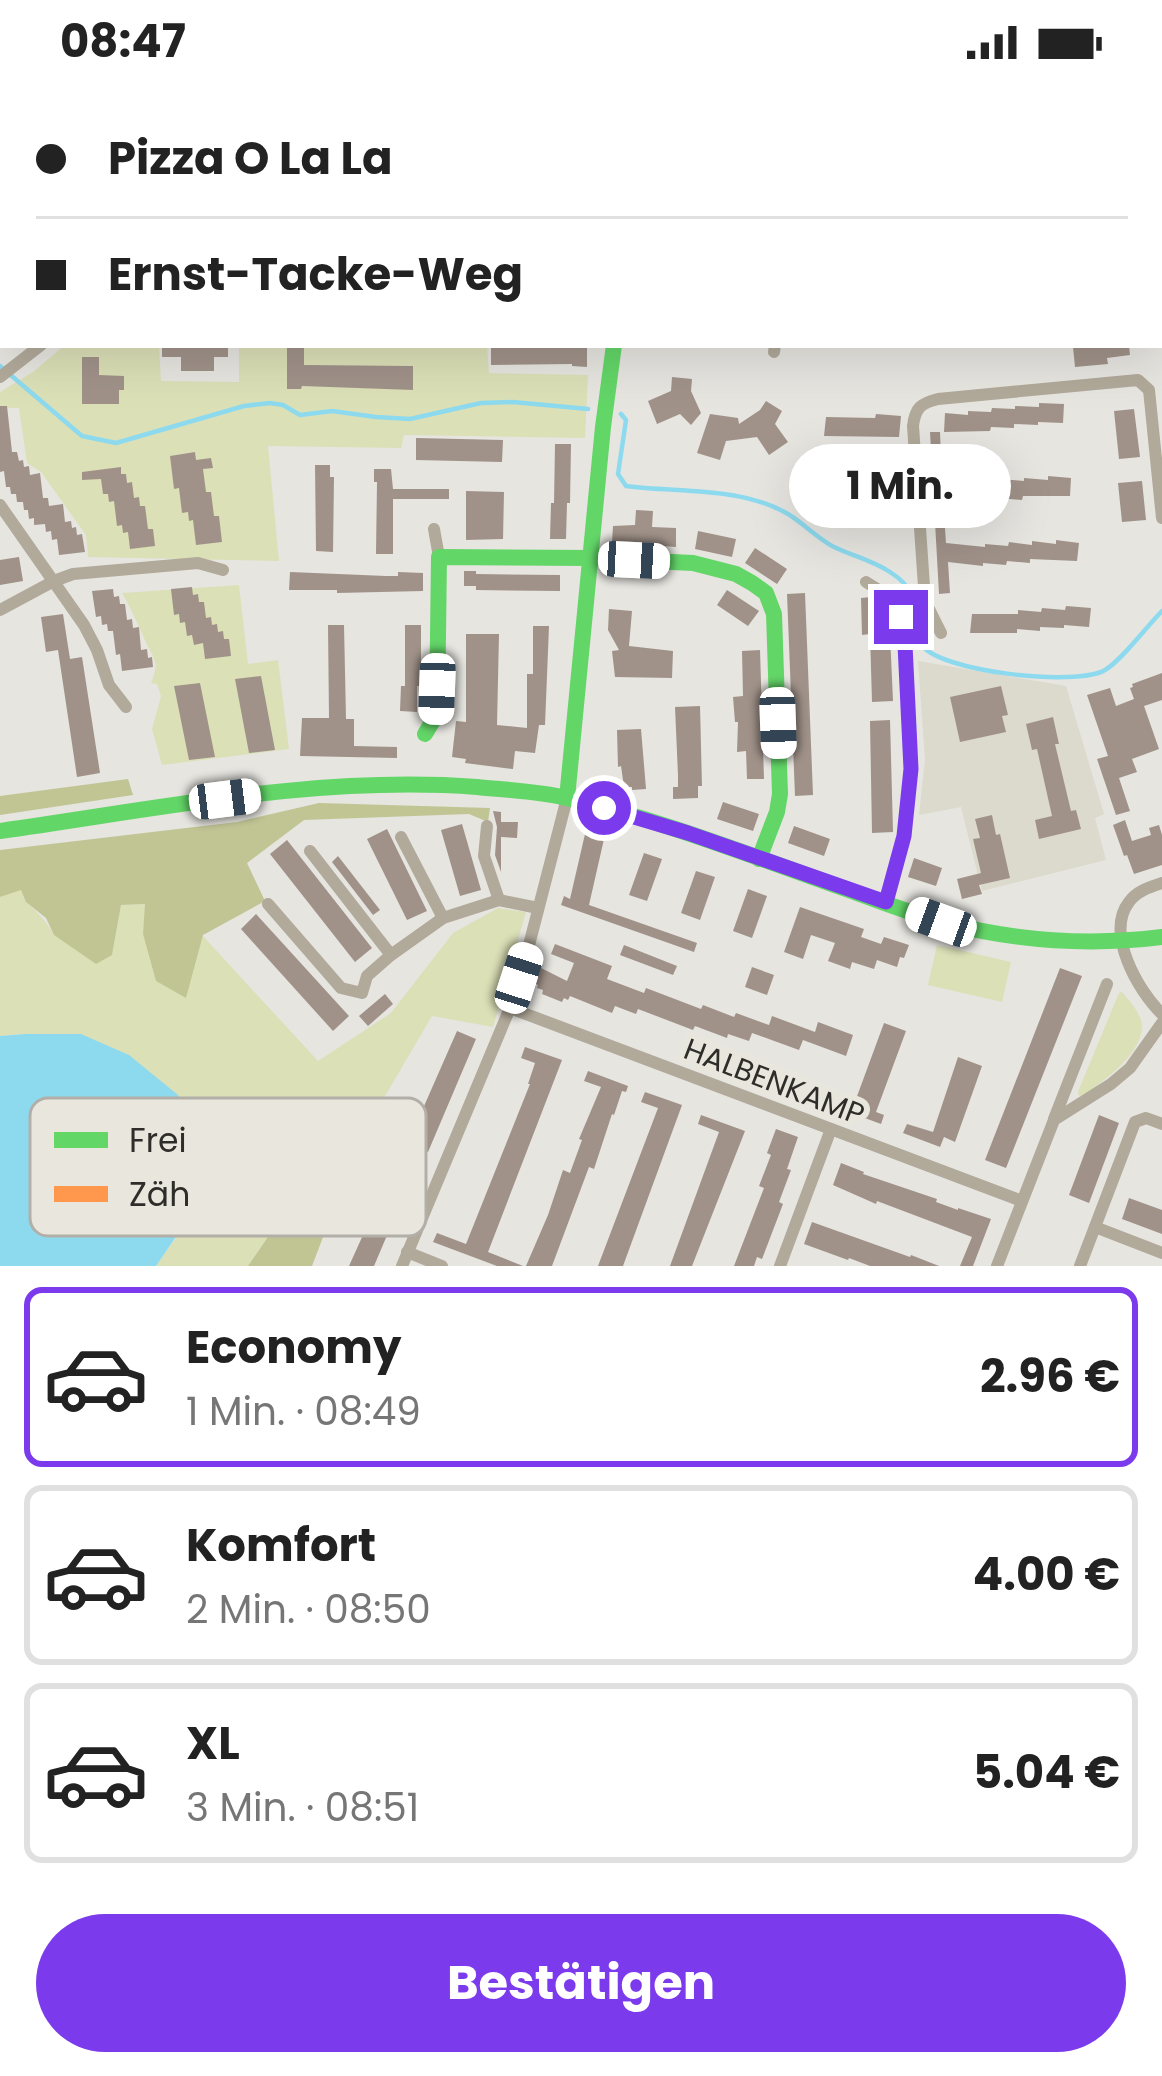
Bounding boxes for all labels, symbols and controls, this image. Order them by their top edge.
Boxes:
text: 08:47 [60,10,186,73]
text: Pizza O La La [108,127,393,190]
text: Ernst-Tacke-Weg [108,243,523,306]
callout: 1 Min. [790,443,1012,527]
text: 1 Min. [846,458,954,513]
car [597,540,671,580]
route end [874,590,928,644]
car [418,652,456,726]
car [759,686,797,760]
car [187,777,263,821]
route start [577,781,631,835]
car [901,893,981,951]
car [491,938,547,1018]
street label: HALBENKAMP [678,1027,871,1136]
legend [30,1098,426,1236]
text: Frei [129,1117,187,1164]
text: Zäh [129,1171,190,1218]
text: Economy [186,1316,401,1379]
icon: car [42,1323,150,1431]
text: 2.96 € [980,1345,1120,1408]
text: 1 Min. · 08:49 [186,1384,421,1439]
text: Komfort [186,1514,376,1577]
icon: car [42,1521,150,1629]
text: 4.00 € [973,1543,1120,1606]
text: 2 Min. · 08:50 [186,1582,431,1637]
text: XL [186,1712,240,1775]
icon: car [42,1719,150,1827]
text: 5.04 € [973,1741,1120,1804]
text: 3 Min. · 08:51 [186,1780,419,1835]
button: Bestätigen [36,1914,1126,2052]

